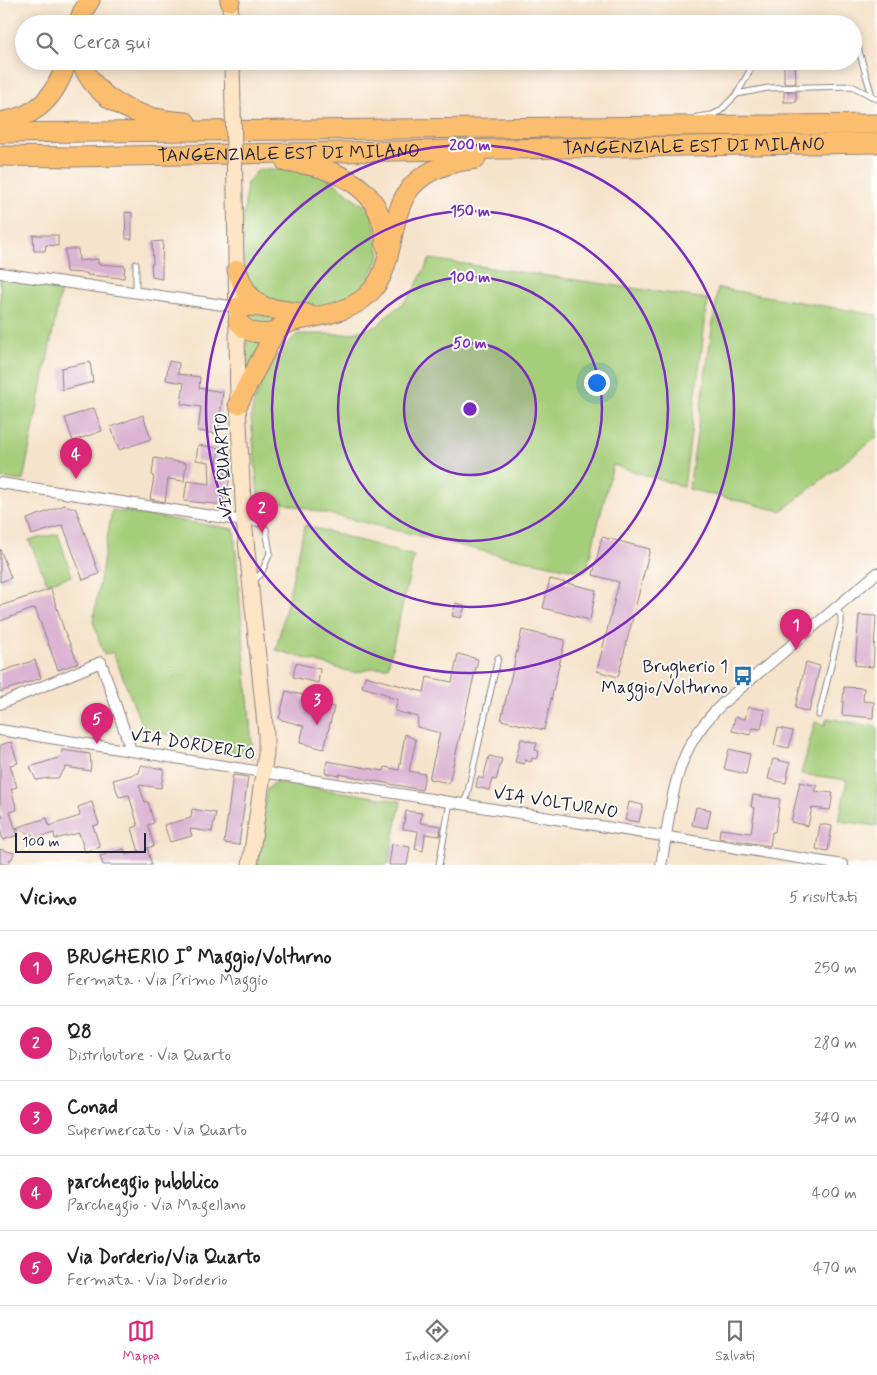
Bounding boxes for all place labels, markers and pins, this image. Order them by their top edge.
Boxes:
centre of rings [461,400,479,418]
pin: 4 [60,438,92,479]
pin: 2 [246,492,278,533]
pin: 1 [780,609,812,650]
place label: Brugherio 1 Maggio/Volturno [601,655,728,702]
bus stop icon: Brugherio 1 Maggio/Volturno [732,665,754,687]
pin: 3 [301,684,333,725]
pin: 5 [81,703,113,744]

